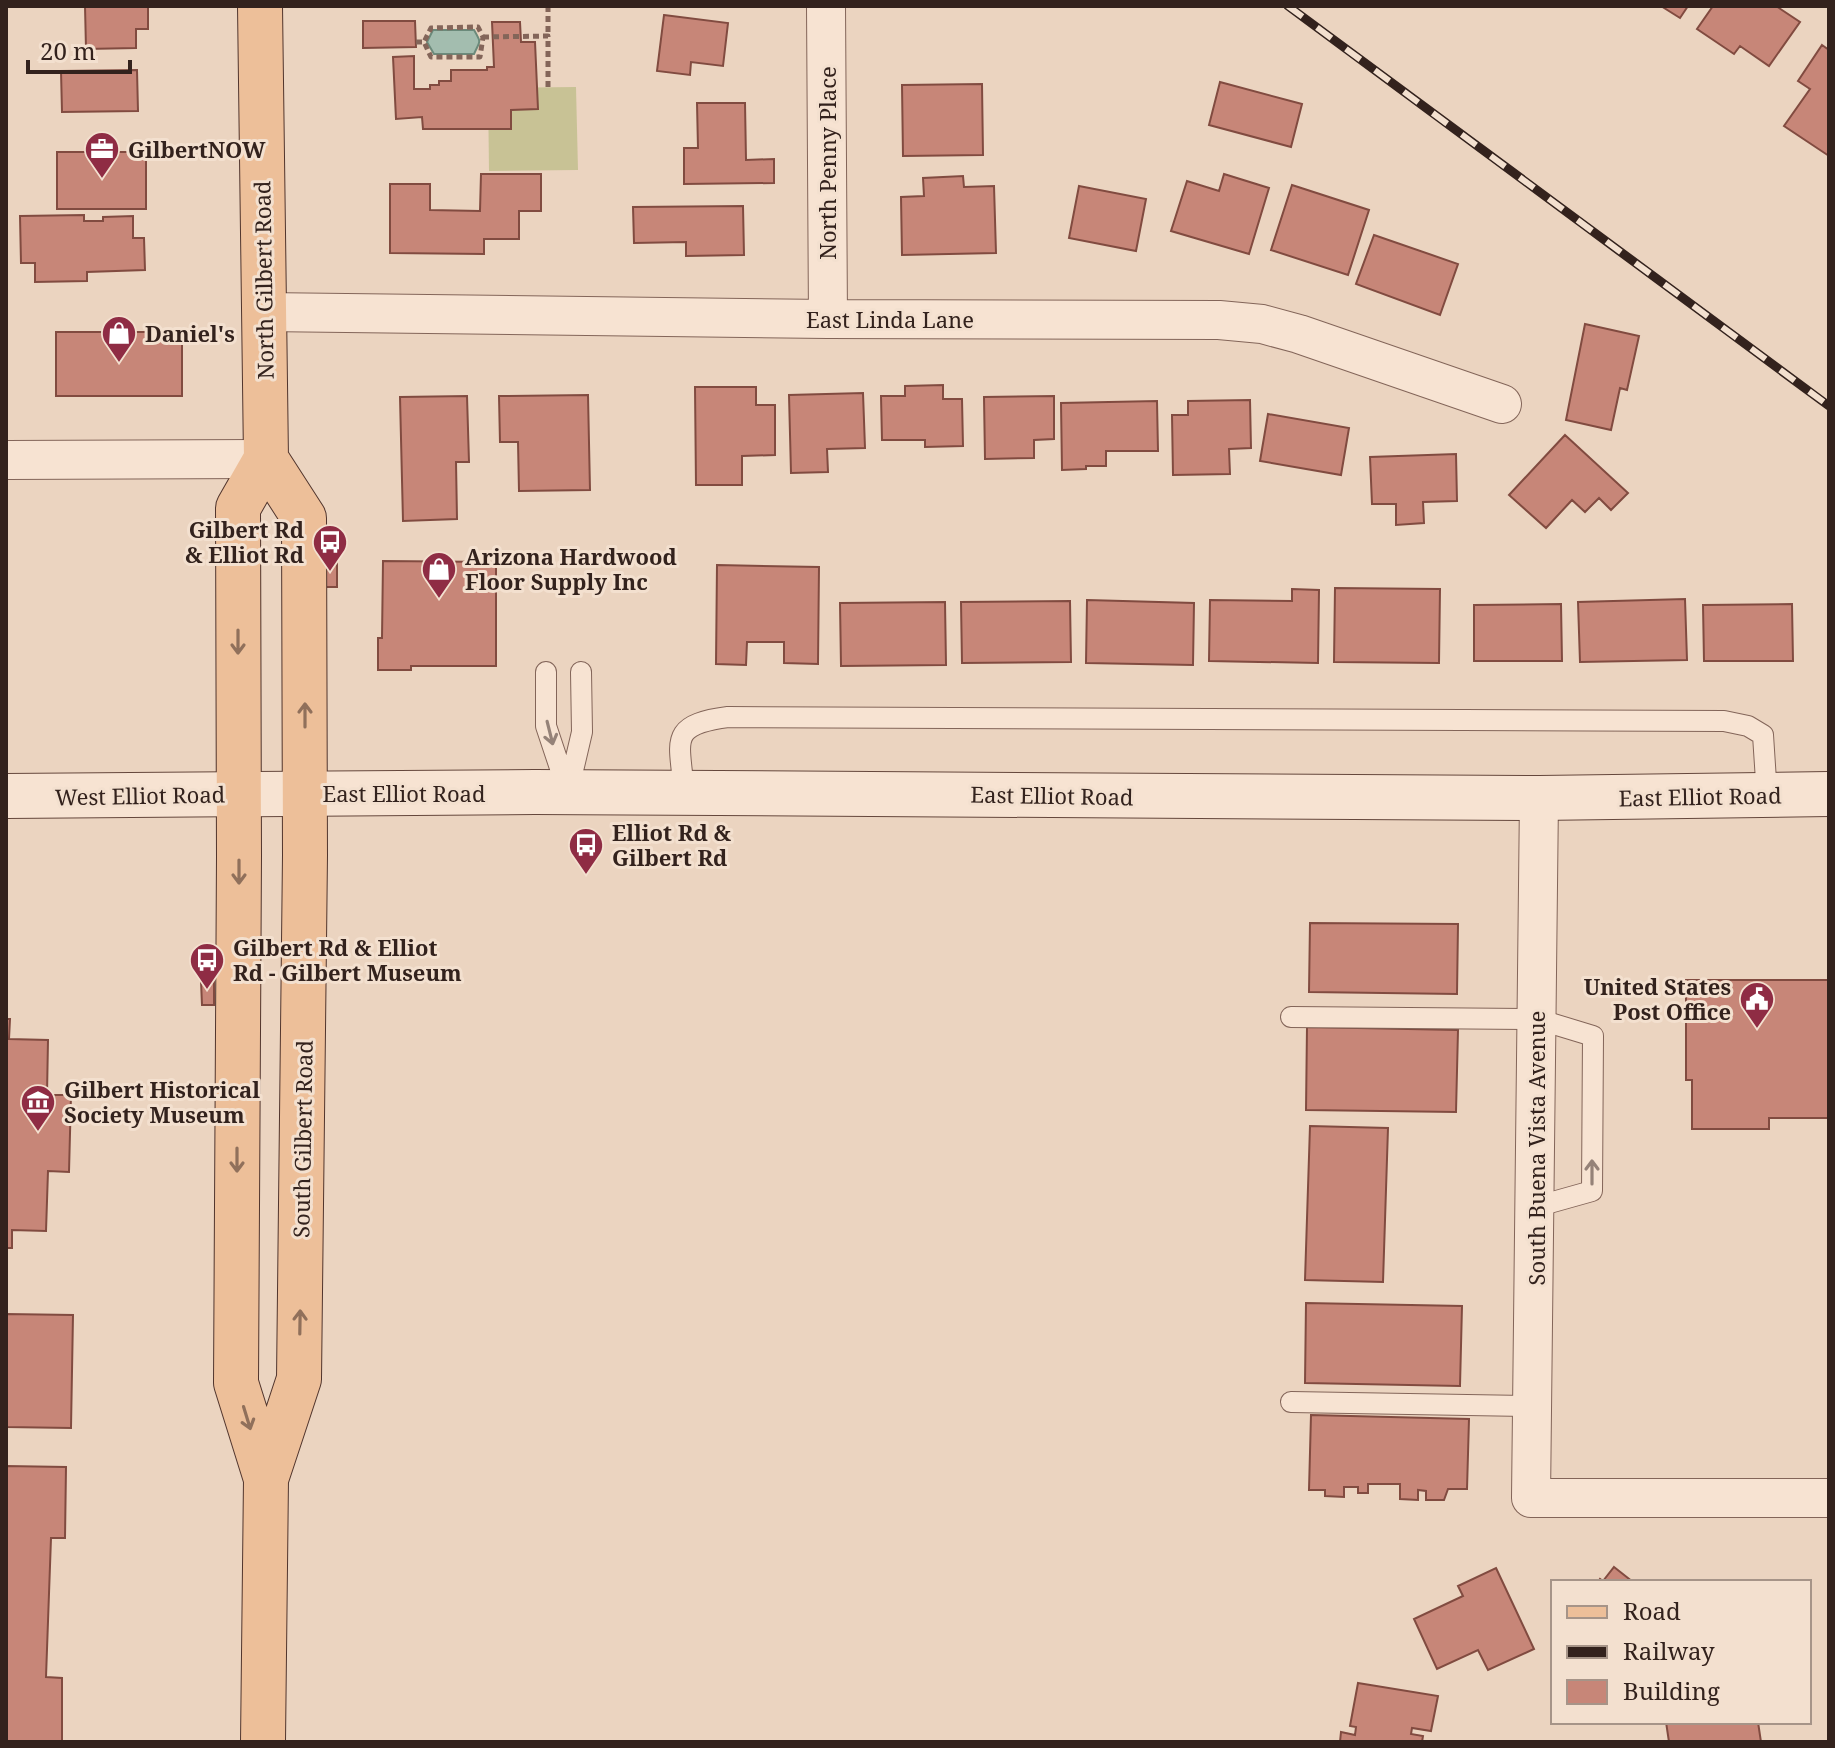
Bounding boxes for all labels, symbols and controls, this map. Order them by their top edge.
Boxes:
scale bar [28,24,130,74]
text: 20 m [40,34,96,67]
street label: North Penny Place [812,66,842,260]
office icon: GilbertNOW [83,130,121,180]
place label: GilbertNOW [128,134,266,164]
street label: North Gilbert Road [246,180,280,380]
street label: East Linda Lane [806,304,974,334]
shop icon: Daniel's [100,314,138,364]
place label: Daniel's [145,318,235,348]
place label: Gilbert Rd & Elliot Rd [185,514,304,569]
bus stop icon: Gilbert Rd & Elliot Rd [311,523,349,573]
place label: Arizona Hardwood Floor Supply Inc [465,541,677,596]
shop icon: Arizona Hardwood Floor Supply Inc [420,550,458,600]
one-way arrow [230,628,246,655]
one-way arrow [297,702,313,729]
one-way arrow [543,720,558,745]
street label: East Elliot Road [322,778,486,808]
street label: West Elliot Road [55,779,226,811]
street label: East Elliot Road [970,779,1134,811]
street label: East Elliot Road [1618,780,1782,812]
place label: Elliot Rd & Gilbert Rd [612,817,731,872]
bus stop icon: Elliot Rd & Gilbert Rd [567,826,605,876]
one-way arrow [231,858,247,885]
place label: Gilbert Rd & Elliot Rd - Gilbert Museum [233,932,462,987]
bus stop icon: Gilbert Rd & Elliot Rd - Gilbert Museum [188,941,226,991]
place label: United States Post Office [1584,971,1731,1026]
public building icon: United States Post Office [1738,980,1776,1030]
street label: South Buena Vista Avenue [1521,1011,1551,1285]
street label: South Gilbert Road [285,1039,319,1238]
place label: Gilbert Historical Society Museum [64,1074,260,1129]
museum icon: Gilbert Historical Society Museum [19,1083,57,1133]
one-way arrow [229,1146,245,1173]
one-way arrow [1584,1159,1600,1186]
one-way arrow [292,1309,307,1336]
one-way arrow [240,1405,255,1431]
legend [1551,1580,1811,1724]
text: Road [1623,1594,1681,1627]
text: Railway [1623,1634,1715,1667]
text: Building [1623,1674,1720,1707]

